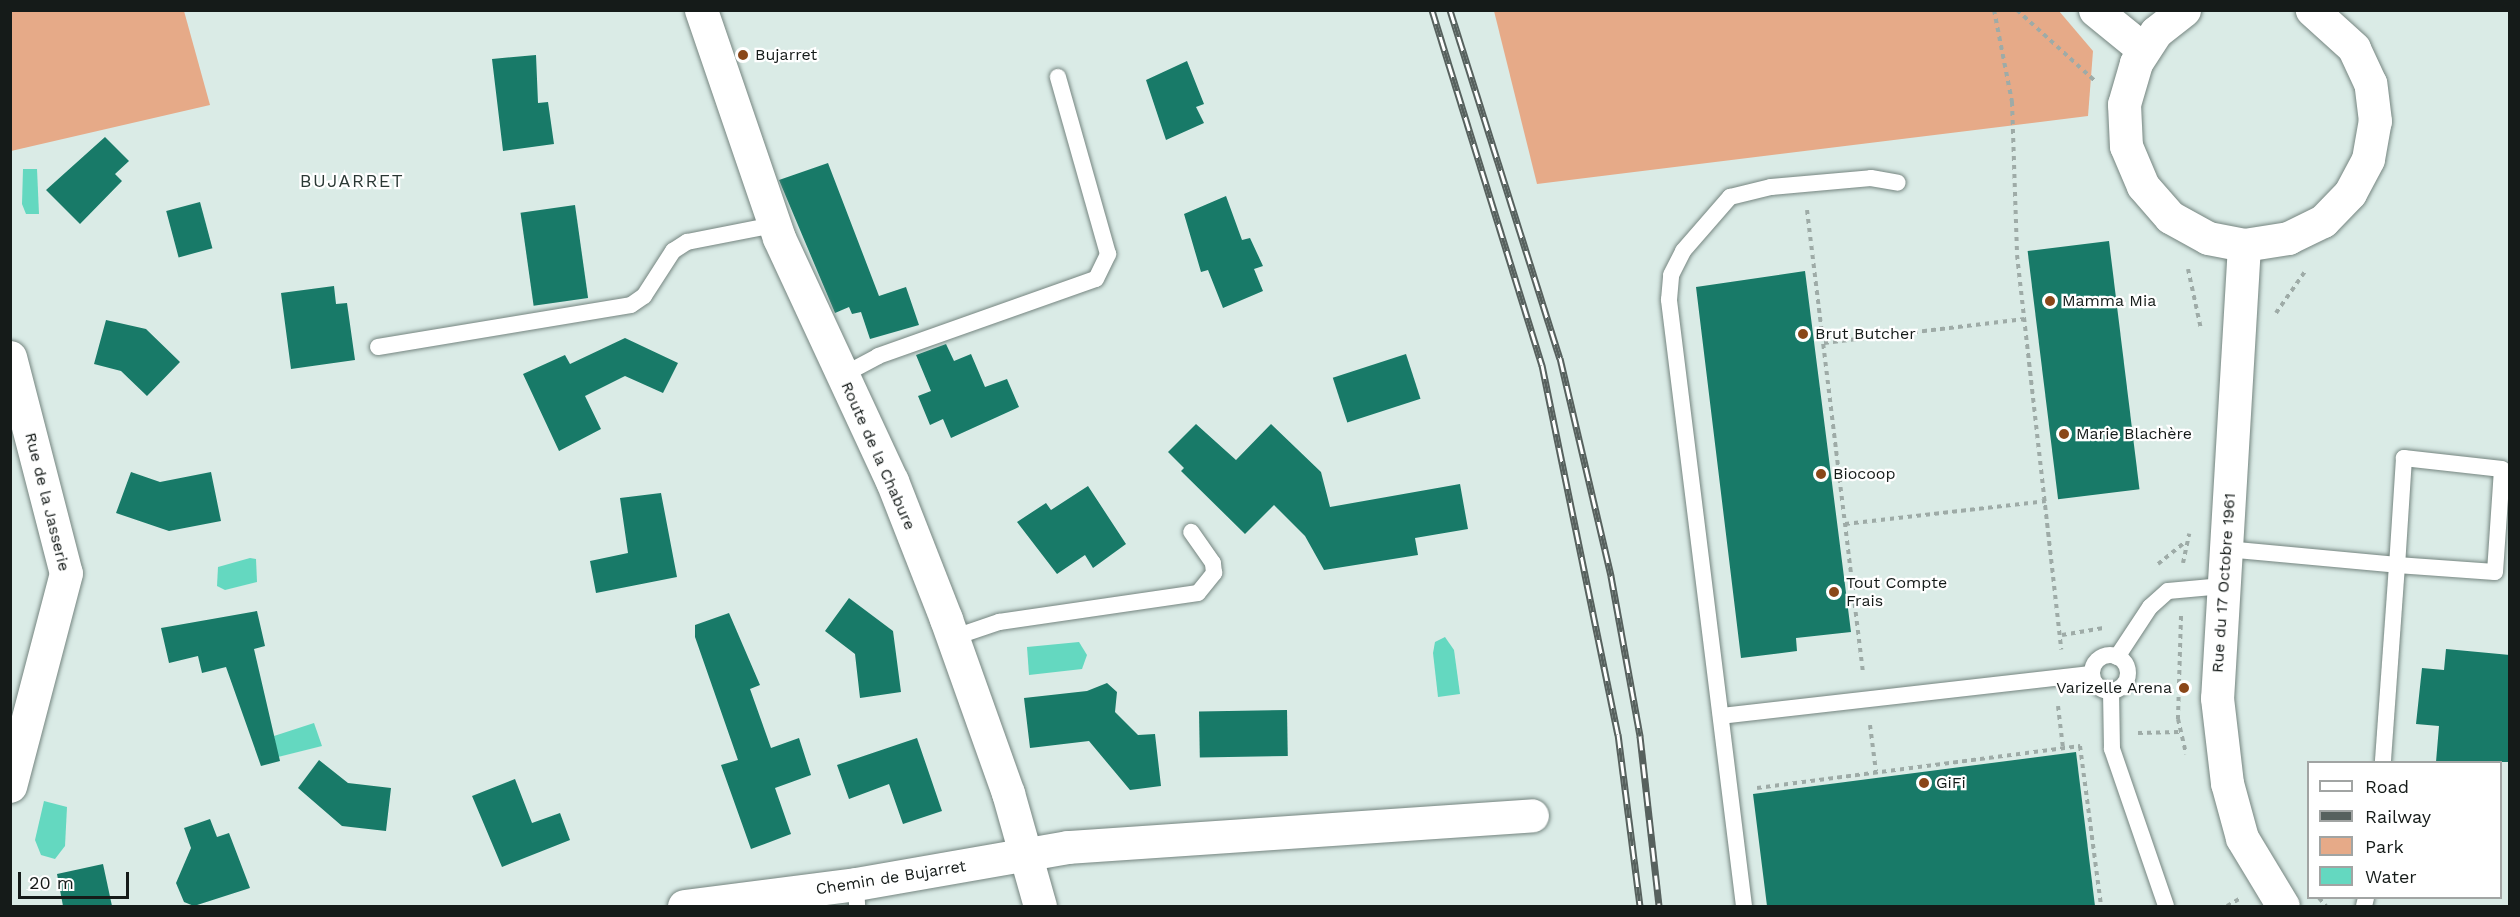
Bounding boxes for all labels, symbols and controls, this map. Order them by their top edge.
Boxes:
place label: Bujarret [755,45,817,65]
marker: Bujarret [736,48,750,62]
district label: BUJARRET [300,170,404,192]
place label: Mamma Mia [2062,291,2157,311]
marker: Mamma Mia [2043,294,2057,308]
place label: Brut Butcher [1815,324,1916,344]
marker: Brut Butcher [1796,327,1810,341]
street label: Route de la Chabure [837,379,919,533]
place label: Marie Blachère [2076,424,2192,444]
marker: Marie Blachère [2057,427,2071,441]
street label: Rue de la Jasserie [20,430,74,574]
place label: Biocoop [1833,464,1895,484]
marker: Biocoop [1814,467,1828,481]
street label: Rue du 17 Octobre 1961 [2208,492,2240,674]
place label: Tout Compte Frais [1846,573,1947,611]
marker: Tout Compte Frais [1827,585,1841,599]
place label: Varizelle Arena [2056,678,2172,698]
marker: Varizelle Arena [2177,681,2191,695]
legend [2307,761,2502,899]
place label: GiFi [1936,773,1966,793]
marker: GiFi [1917,776,1931,790]
text: Road [2365,776,2409,797]
text: Railway [2365,806,2431,827]
text: Park [2365,836,2404,857]
street label: Chemin de Bujarret [815,857,967,899]
scale bar [21,860,132,898]
text: Water [2365,866,2417,887]
text: 20 m [29,872,74,893]

